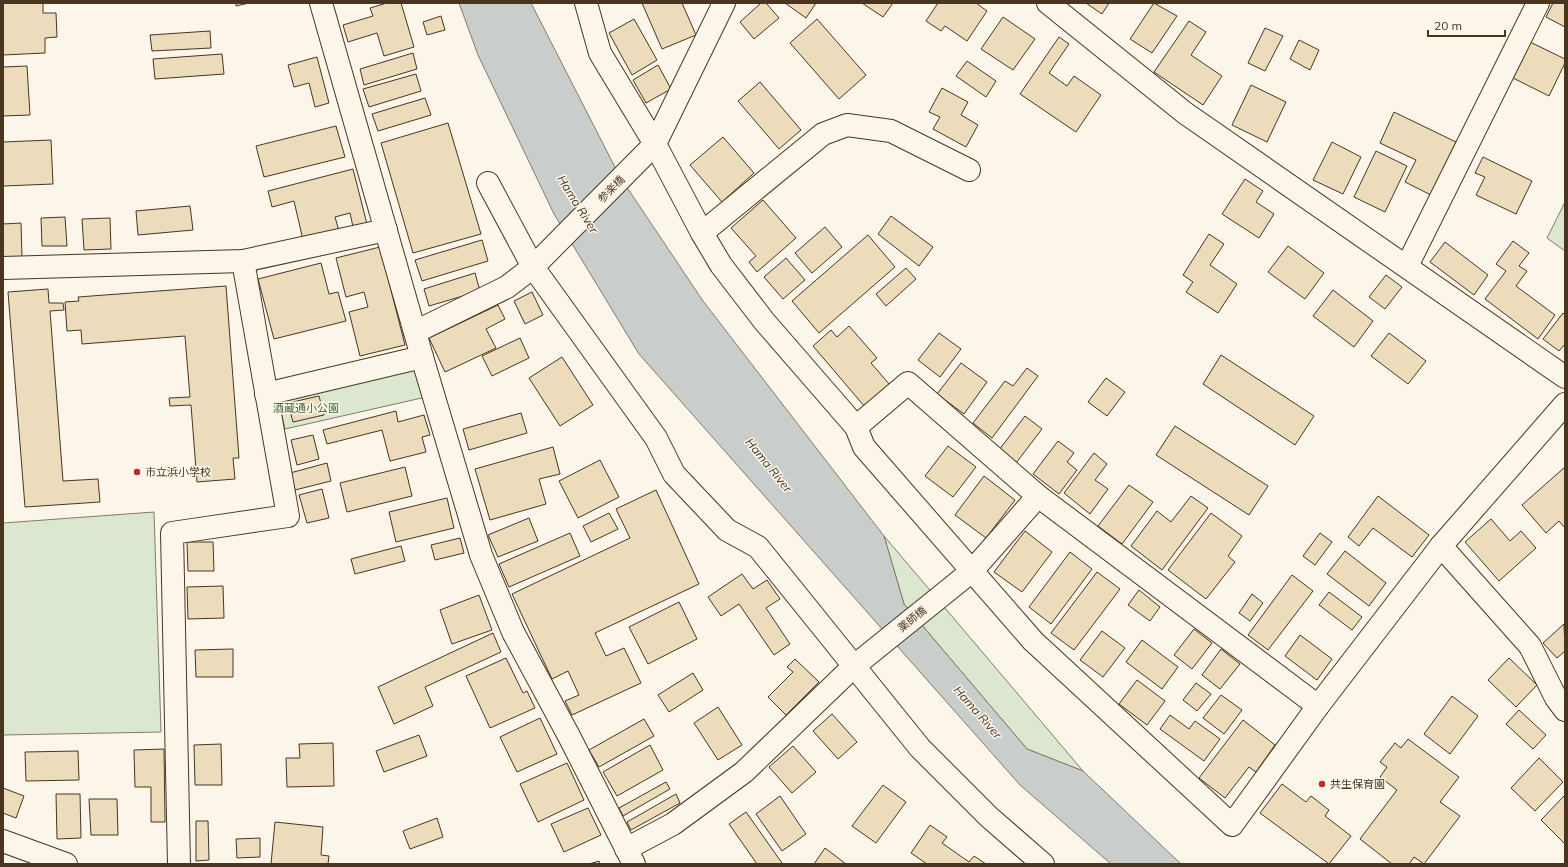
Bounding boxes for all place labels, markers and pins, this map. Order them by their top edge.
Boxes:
place label: 市立浜小学校 [145,465,211,479]
marker: 市立浜小学校 [132,467,142,477]
place label: 共生保育園 [1330,777,1385,791]
marker: 共生保育園 [1317,779,1327,789]

